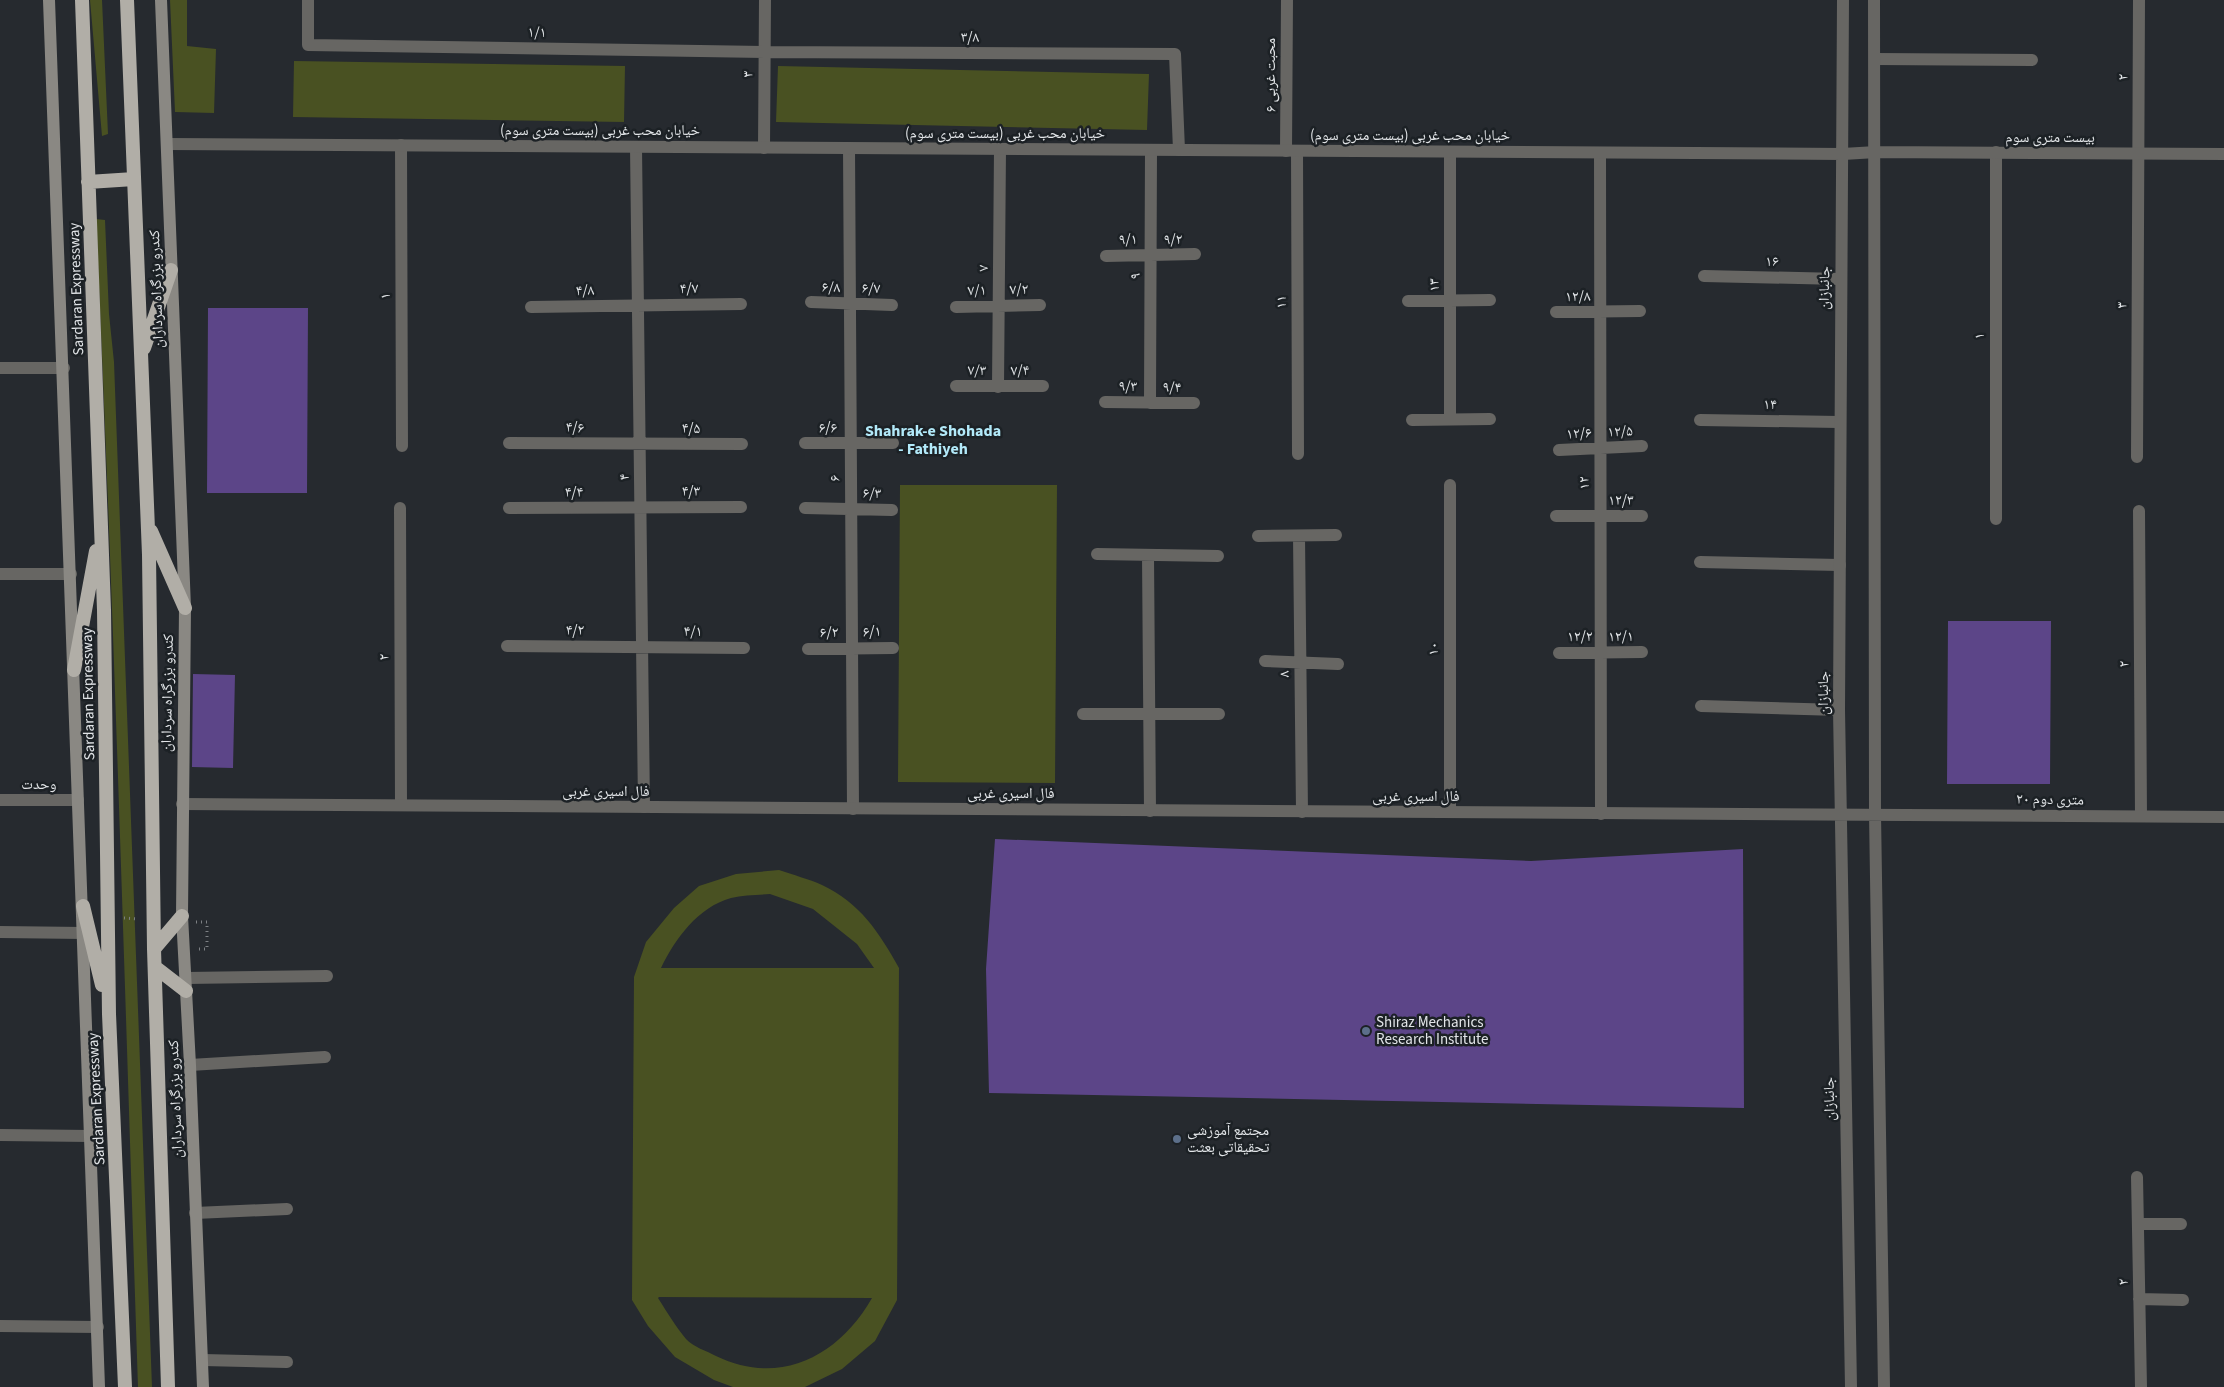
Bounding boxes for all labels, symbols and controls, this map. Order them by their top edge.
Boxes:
street label: ۱/۱ [527,22,547,43]
street label: ۳/۸ [961,27,980,48]
street label: محبت غربی ۶ [1260,38,1281,112]
street label: ۳ [738,70,759,77]
street label: ۲ [2113,73,2134,80]
street label: خیابان محب غربی (بیست متری سوم) [500,120,701,141]
street label: خیابان محب غربی (بیست متری سوم) [905,123,1106,144]
street label: خیابان محب غربی (بیست متری سوم) [1310,125,1511,146]
street label: بیست متری سوم [2005,127,2095,148]
street label: Sardaran Expressway [64,222,89,356]
street label: کندرو بزرگراه سرداران [144,229,169,348]
street label: ۹/۱ [1118,229,1138,250]
street label: ۹/۲ [1163,229,1183,250]
street label: ۱۶ [1765,251,1779,272]
street label: ۷ [973,264,994,271]
street label: جانبازان [1814,265,1835,310]
street label: ۹ [1125,272,1146,280]
street label: ۶/۸ [821,277,841,298]
street label: ۴/۷ [679,278,699,299]
street label: ۶/۷ [861,278,881,299]
street label: ۱۳ [1424,278,1445,292]
street label: ۷/۲ [1009,279,1029,300]
street label: ۴/۸ [575,280,595,301]
street label: ۷/۱ [967,280,987,301]
street label: ۱۲/۸ [1565,286,1591,307]
street label: ۱ [375,293,396,299]
street label: ۱۱ [1271,295,1292,309]
street label: ۳ [2112,301,2133,308]
street label: ۱ [1969,333,1990,339]
street label: ۷/۳ [967,360,987,381]
street label: ۷/۴ [1010,360,1030,381]
street label: ۹/۳ [1118,376,1138,397]
street label: ۹/۴ [1162,377,1182,398]
street label: ۱۴ [1763,394,1777,415]
street label: ۴/۶ [566,417,585,438]
street label: ۶/۶ [819,417,838,438]
street label: ۴/۵ [682,418,701,439]
district label: Shahrak-e Shohada - Fathiyeh [865,420,1001,460]
street label: ۱۲/۵ [1607,421,1633,442]
street label: ۱۲/۶ [1566,422,1593,445]
street label: ۴ [614,473,635,481]
street label: ۶ [824,474,845,481]
street label: ۱۲ [1574,476,1595,490]
street label: ۴/۳ [682,481,701,502]
street label: ۴/۴ [565,482,584,503]
street label: ۶/۳ [862,483,882,504]
street label: ۱۲/۳ [1608,490,1634,511]
street label: ۴/۲ [566,620,585,641]
street label: ۴/۱ [683,621,703,642]
street label: ۶/۱ [863,621,881,642]
street label: ۶/۲ [819,622,839,643]
street label: ۱۲/۲ [1567,626,1593,647]
street label: ۱۲/۱ [1608,626,1634,647]
street label: Sardaran Expressway [77,627,100,761]
street label: کندرو بزرگراه سرداران [156,634,179,752]
street label: ۱۰ [1423,642,1444,656]
street label: ۲ [374,653,395,660]
street label: ۲ [2114,660,2135,667]
street label: ۸ [1274,670,1295,678]
street label: جانبازان [1813,671,1834,715]
street label: وحدت [21,774,57,795]
street label: فال اسیری غربی [562,781,650,802]
street label: فال اسیری غربی [967,783,1055,804]
street label: فال اسیری غربی [1372,786,1460,807]
street label: ۲۰ متری دوم [2016,788,2084,811]
place label: Shiraz Mechanics Research Institute [1376,1012,1488,1050]
marker: Shiraz Mechanics Research Institute [1360,1025,1372,1037]
street label: Sardaran Expressway [83,1032,110,1166]
street label: کندرو بزرگراه سرداران [163,1039,188,1158]
street label: جانبازان [1819,1076,1840,1121]
place label: مجتمع آموزشی تحقیقاتی بعثت [1187,1120,1270,1158]
marker: مجتمع آموزشی تحقیقاتی بعثت [1171,1133,1183,1145]
street label: ۲ [2113,1278,2134,1286]

